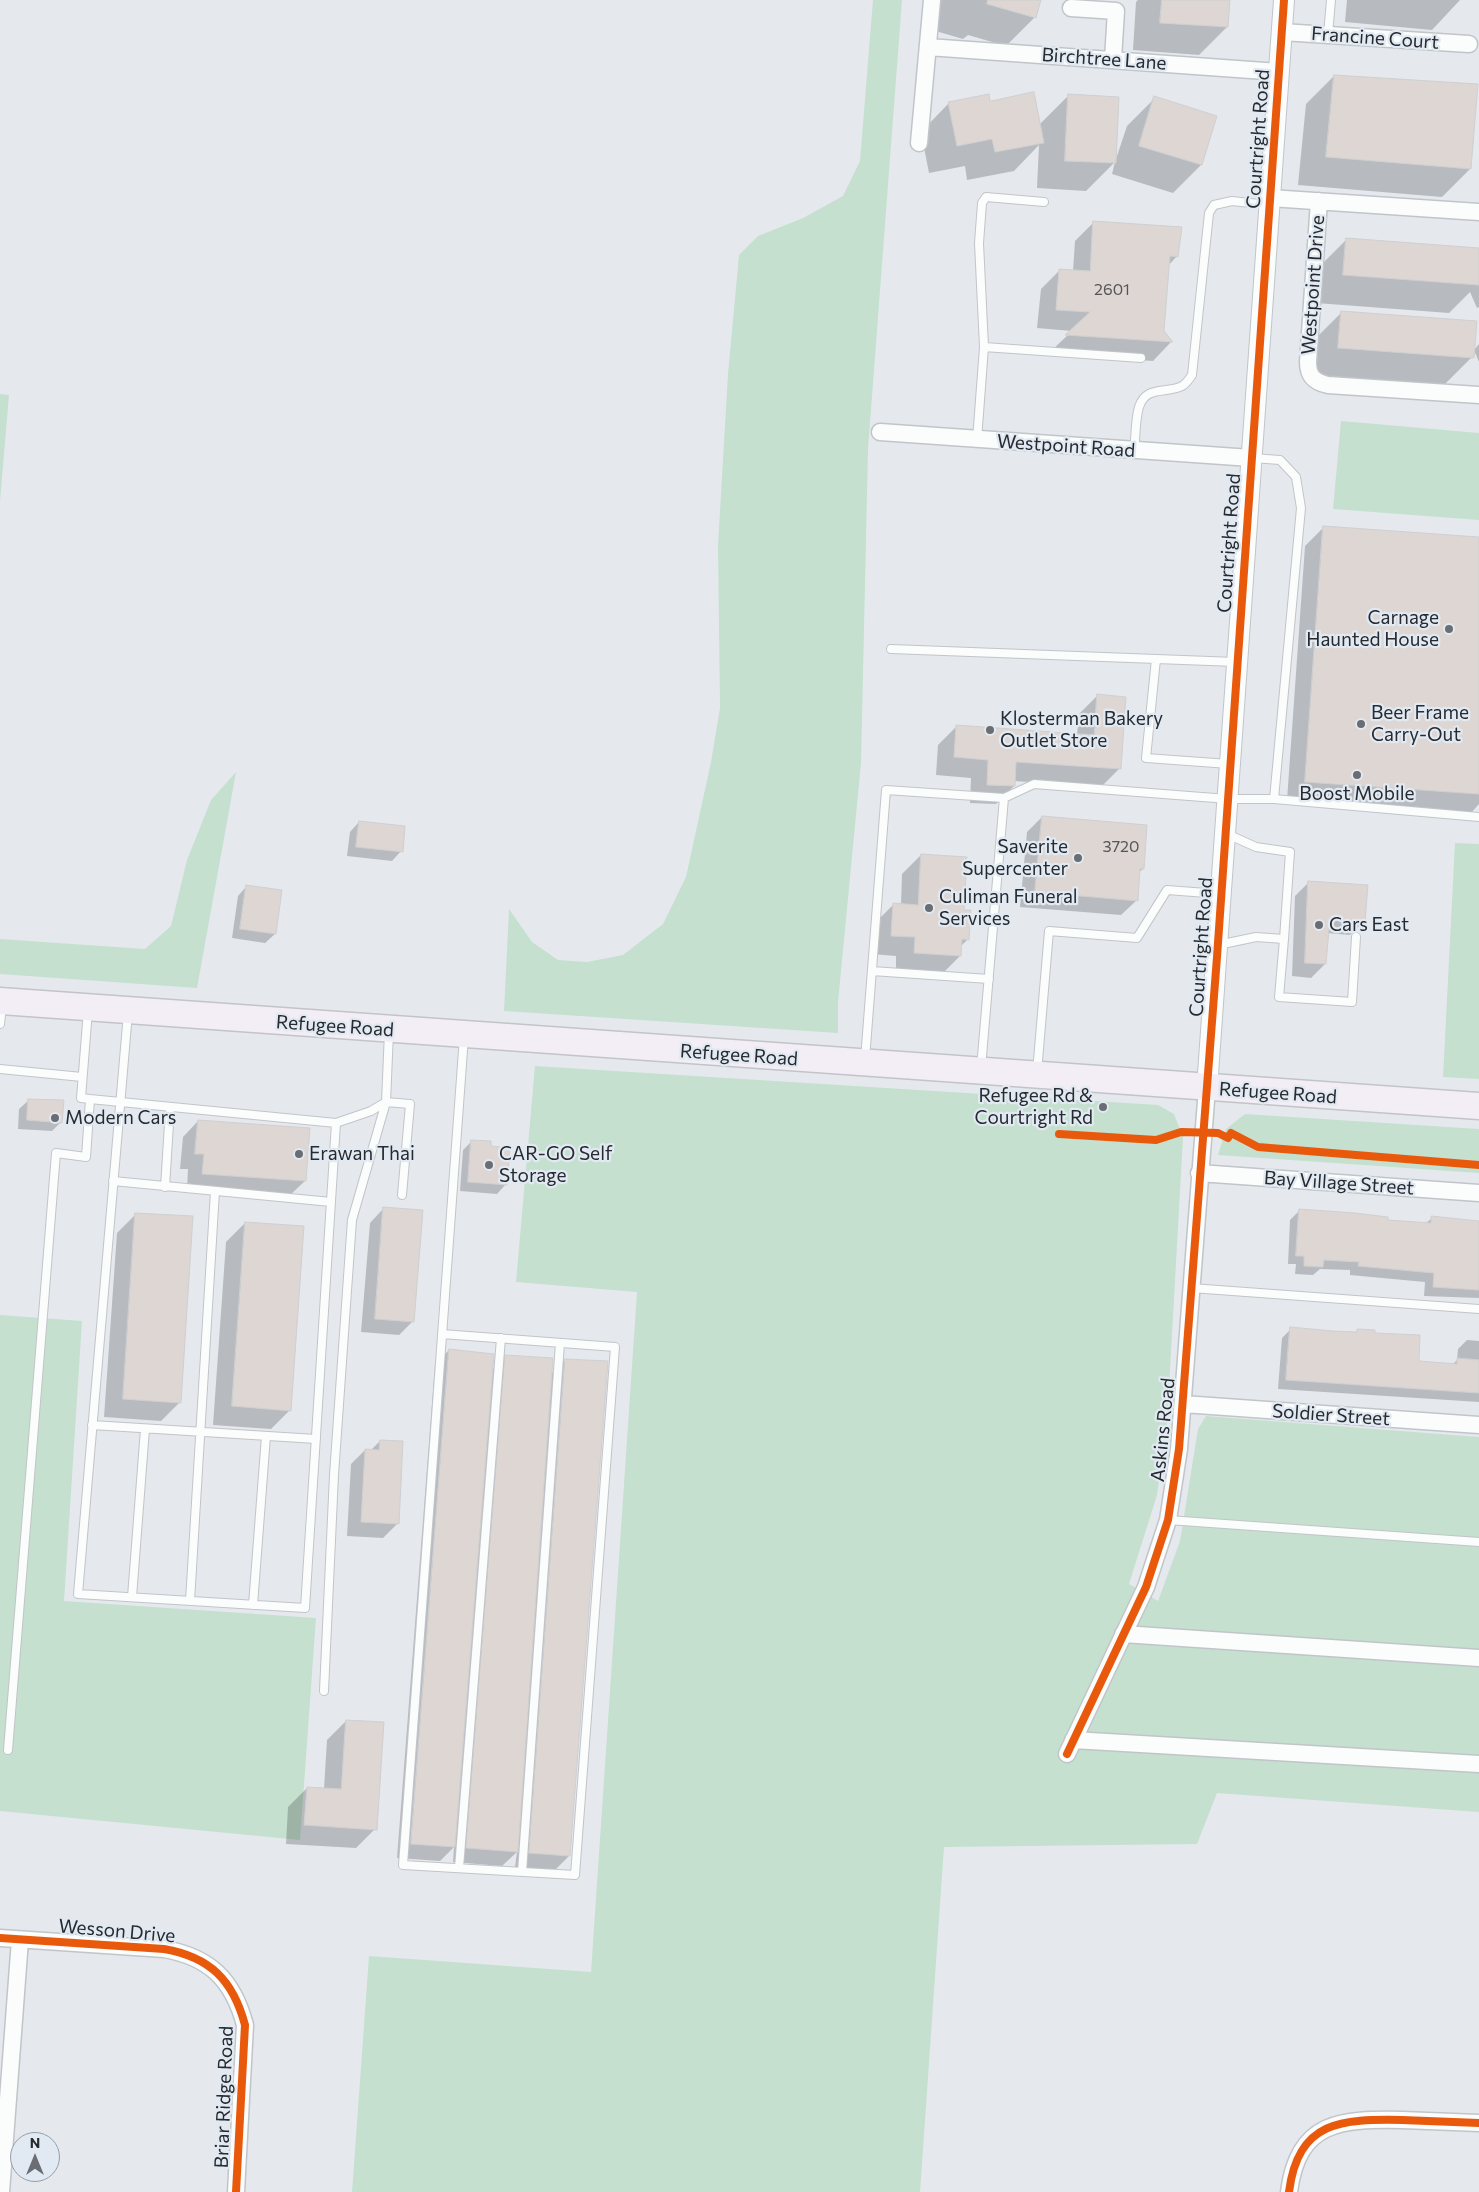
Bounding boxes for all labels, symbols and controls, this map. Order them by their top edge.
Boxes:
street label: Francine Court [1310,22,1440,54]
street label: Birchtree Lane [1041,43,1167,75]
street label: Courtright Road [1242,68,1274,210]
street label: Westpoint Drive [1297,214,1329,356]
house number: 2601 [1094,280,1130,300]
street label: Westpoint Road [996,430,1136,462]
street label: Courtright Road [1213,472,1245,614]
place label: Carnage Haunted House [1306,607,1439,651]
marker: Carnage Haunted House [1443,623,1455,635]
place label: Beer Frame Carry-Out [1371,702,1469,746]
place label: Klosterman Bakery Outlet Store [1000,708,1163,752]
marker: Beer Frame Carry-Out [1355,718,1367,730]
marker: Klosterman Bakery Outlet Store [984,724,996,736]
marker: Boost Mobile [1351,769,1363,781]
place label: Boost Mobile [1299,783,1415,805]
place label: Saverite Supercenter [962,836,1068,880]
house number: 3720 [1103,837,1139,857]
marker: Saverite Supercenter [1072,852,1084,864]
street label: Courtright Road [1185,876,1217,1018]
place label: Culiman Funeral Services [939,886,1078,930]
marker: Culiman Funeral Services [923,902,935,914]
place label: Cars East [1329,914,1409,936]
marker: Cars East [1313,919,1325,931]
street label: Refugee Road [275,1011,395,1041]
street label: Refugee Road [679,1040,799,1070]
street label: Refugee Road [1218,1078,1338,1108]
place label: Refugee Rd & Courtright Rd [974,1085,1093,1129]
marker: Refugee Rd & Courtright Rd [1097,1101,1109,1113]
place label: Modern Cars [65,1107,176,1129]
marker: Modern Cars [49,1112,61,1124]
place label: Erawan Thai [309,1143,415,1165]
place label: CAR-GO Self Storage [499,1143,612,1187]
marker: Erawan Thai [293,1148,305,1160]
marker: CAR-GO Self Storage [483,1159,495,1171]
street label: Bay Village Street [1263,1166,1415,1200]
street label: Askins Road [1146,1377,1180,1483]
street label: Soldier Street [1271,1400,1391,1430]
street label: Wesson Drive [58,1915,176,1947]
street label: Briar Ridge Road [210,2025,238,2169]
north arrow [10,2132,60,2182]
text: N [30,2134,40,2151]

